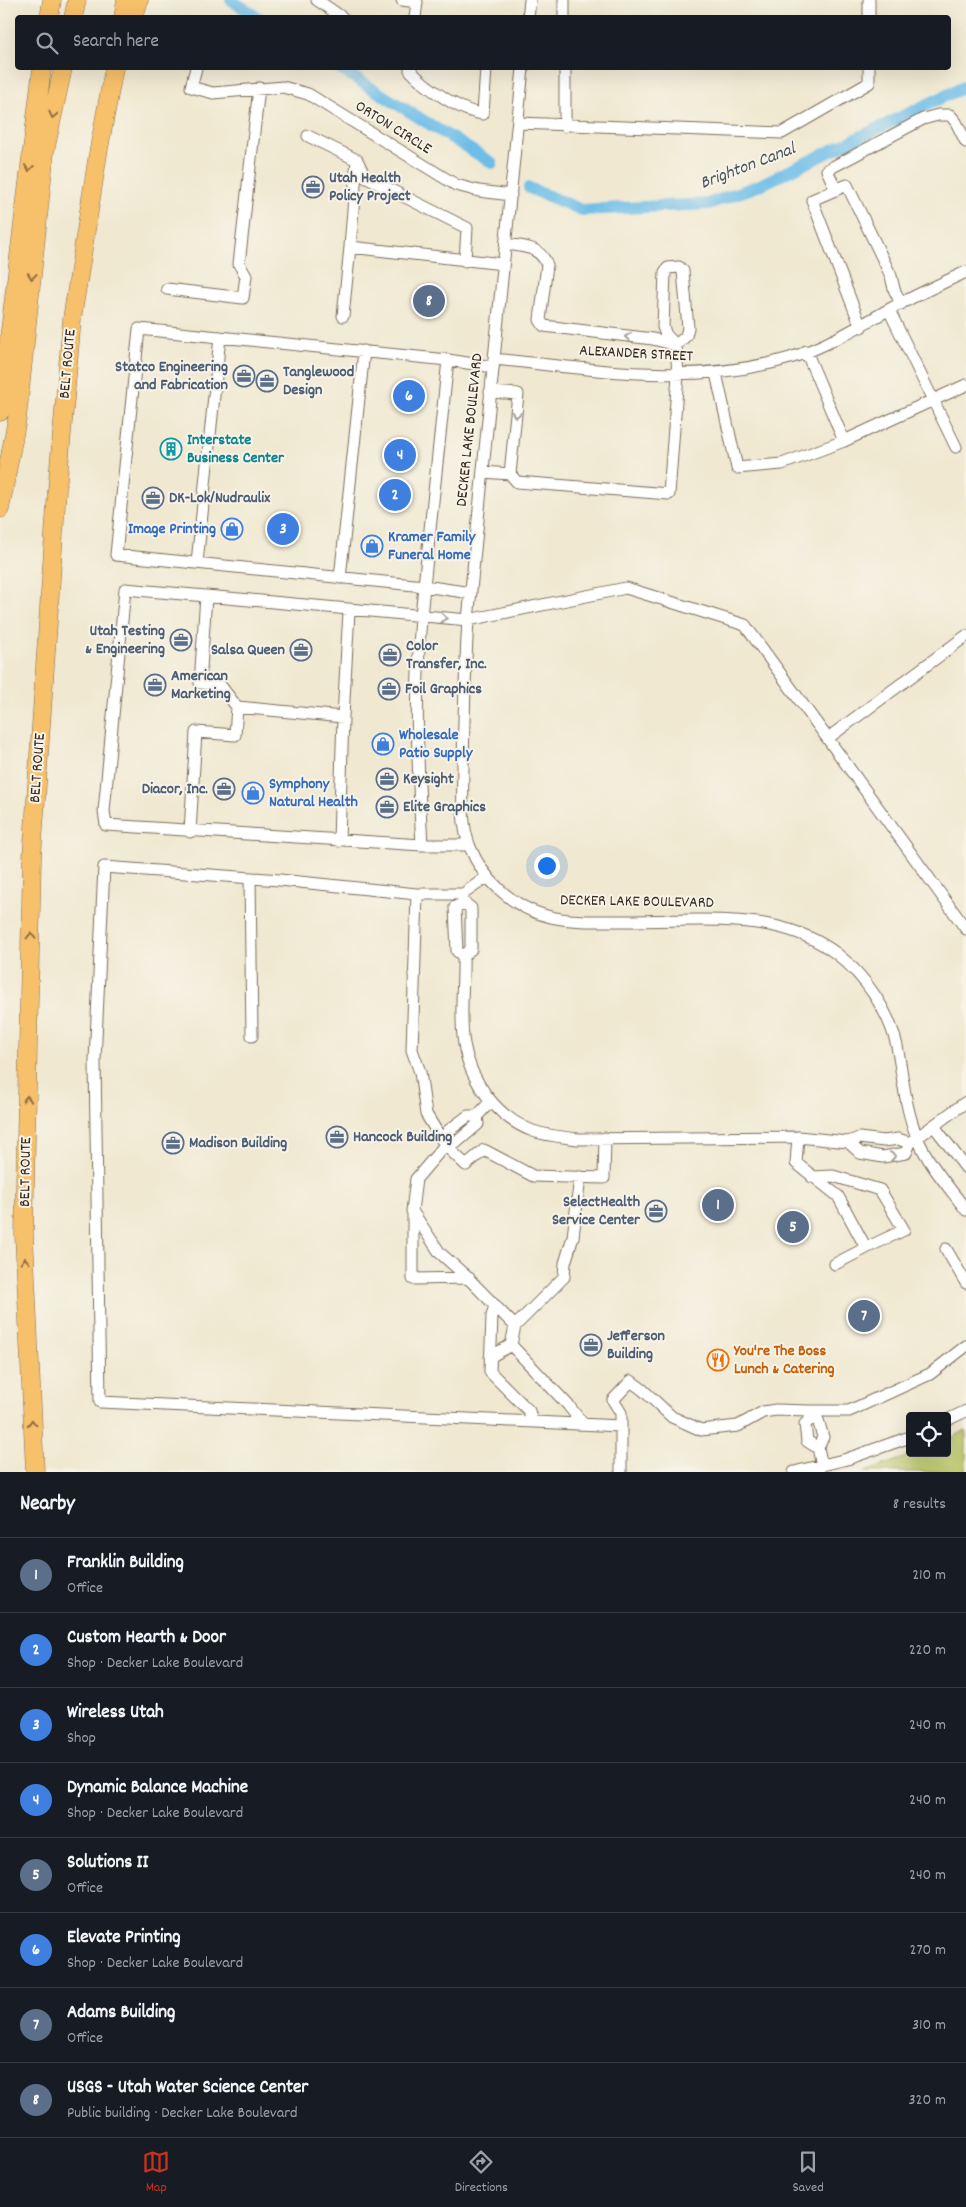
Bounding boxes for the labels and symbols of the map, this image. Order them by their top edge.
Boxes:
street label: ORTON CIRCLE [350,95,436,161]
one-way arrow [48,111,59,120]
water label: Brighton Canal [697,137,801,197]
one-way arrow [24,164,35,172]
place label: Utah Health Policy Project [329,167,411,208]
office icon: Utah Health Policy Project [301,175,325,199]
one-way arrow [27,273,38,281]
pin: 8 [413,282,445,320]
street label: BELT ROUTE [54,327,83,400]
one-way arrow [624,332,632,343]
street label: ALEXANDER STREET [578,340,694,368]
street label: DECKER LAKE BOULEVARD [451,352,489,508]
place label: Statco Engineering and Fabrication [115,356,228,397]
place label: Tanglewood Design [283,361,354,402]
office icon: Statco Engineering and Fabrication [232,364,256,388]
office icon: Tanglewood Design [255,369,279,393]
pin: 6 [393,377,425,415]
one-way arrow [511,411,522,419]
place label: Interstate Business Center [187,429,285,470]
pin: 4 [384,436,416,474]
building icon: Interstate Business Center [159,437,183,461]
pin: 2 [379,476,411,514]
office icon: DK-Lok/Nudraulix [141,486,165,510]
place label: DK-Lok/Nudraulix [169,487,270,510]
pin: 3 [267,510,299,548]
shop icon: Image Printing [220,517,244,541]
place label: Image Printing [128,518,216,541]
place label: Kramer Family Funeral Home [388,526,477,567]
shop icon: Kramer Family Funeral Home [360,534,384,558]
one-way arrow [441,612,449,623]
place label: Utah Testing & Engineering [85,620,165,661]
office icon: Utah Testing & Engineering [169,628,193,652]
place label: Color Transfer, Inc. [406,635,487,676]
office icon: Salsa Queen [289,638,313,662]
place label: Salsa Queen [211,639,285,662]
office icon: Color Transfer, Inc. [378,643,402,667]
place label: American Marketing [171,665,231,706]
office icon: American Marketing [143,673,167,697]
office icon: Foil Graphics [377,677,401,701]
place label: Foil Graphics [405,678,482,701]
place label: Wholesale Patio Supply [399,724,474,765]
street label: BELT ROUTE [24,732,52,804]
shop icon: Wholesale Patio Supply [371,732,395,756]
office icon: Keysight [375,767,399,791]
place label: Keysight [403,768,454,791]
place label: Symphony Natural Health [269,773,358,814]
office icon: Diacor, Inc. [212,777,236,801]
place label: Diacor, Inc. [142,778,208,801]
shop icon: Symphony Natural Health [241,781,265,805]
office icon: Elite Graphics [375,795,399,819]
place label: Elite Graphics [403,796,486,819]
your location [534,853,560,879]
street label: DECKER LAKE BOULEVARD [560,889,714,915]
one-way arrow [25,932,36,940]
one-way arrow [22,1094,32,1102]
office icon: Hancock Building [325,1125,349,1149]
place label: Hancock Building [353,1126,452,1149]
office icon: Madison Building [161,1131,185,1155]
place label: Madison Building [189,1132,287,1155]
street label: BELT ROUTE [14,1136,38,1207]
one-way arrow [889,1151,897,1162]
pin: 1 [702,1186,734,1224]
place label: SelectHealth Service Center [552,1191,641,1232]
office icon: SelectHealth Service Center [644,1199,668,1223]
pin: 5 [777,1208,809,1246]
one-way arrow [20,1257,31,1265]
pin: 7 [848,1297,880,1335]
place label: Jefferson Building [607,1325,665,1366]
office icon: Jefferson Building [579,1333,603,1357]
place label: You're The Boss Lunch & Catering [733,1340,835,1381]
restaurant icon: You're The Boss Lunch & Catering [706,1348,730,1372]
one-way arrow [27,1419,38,1427]

